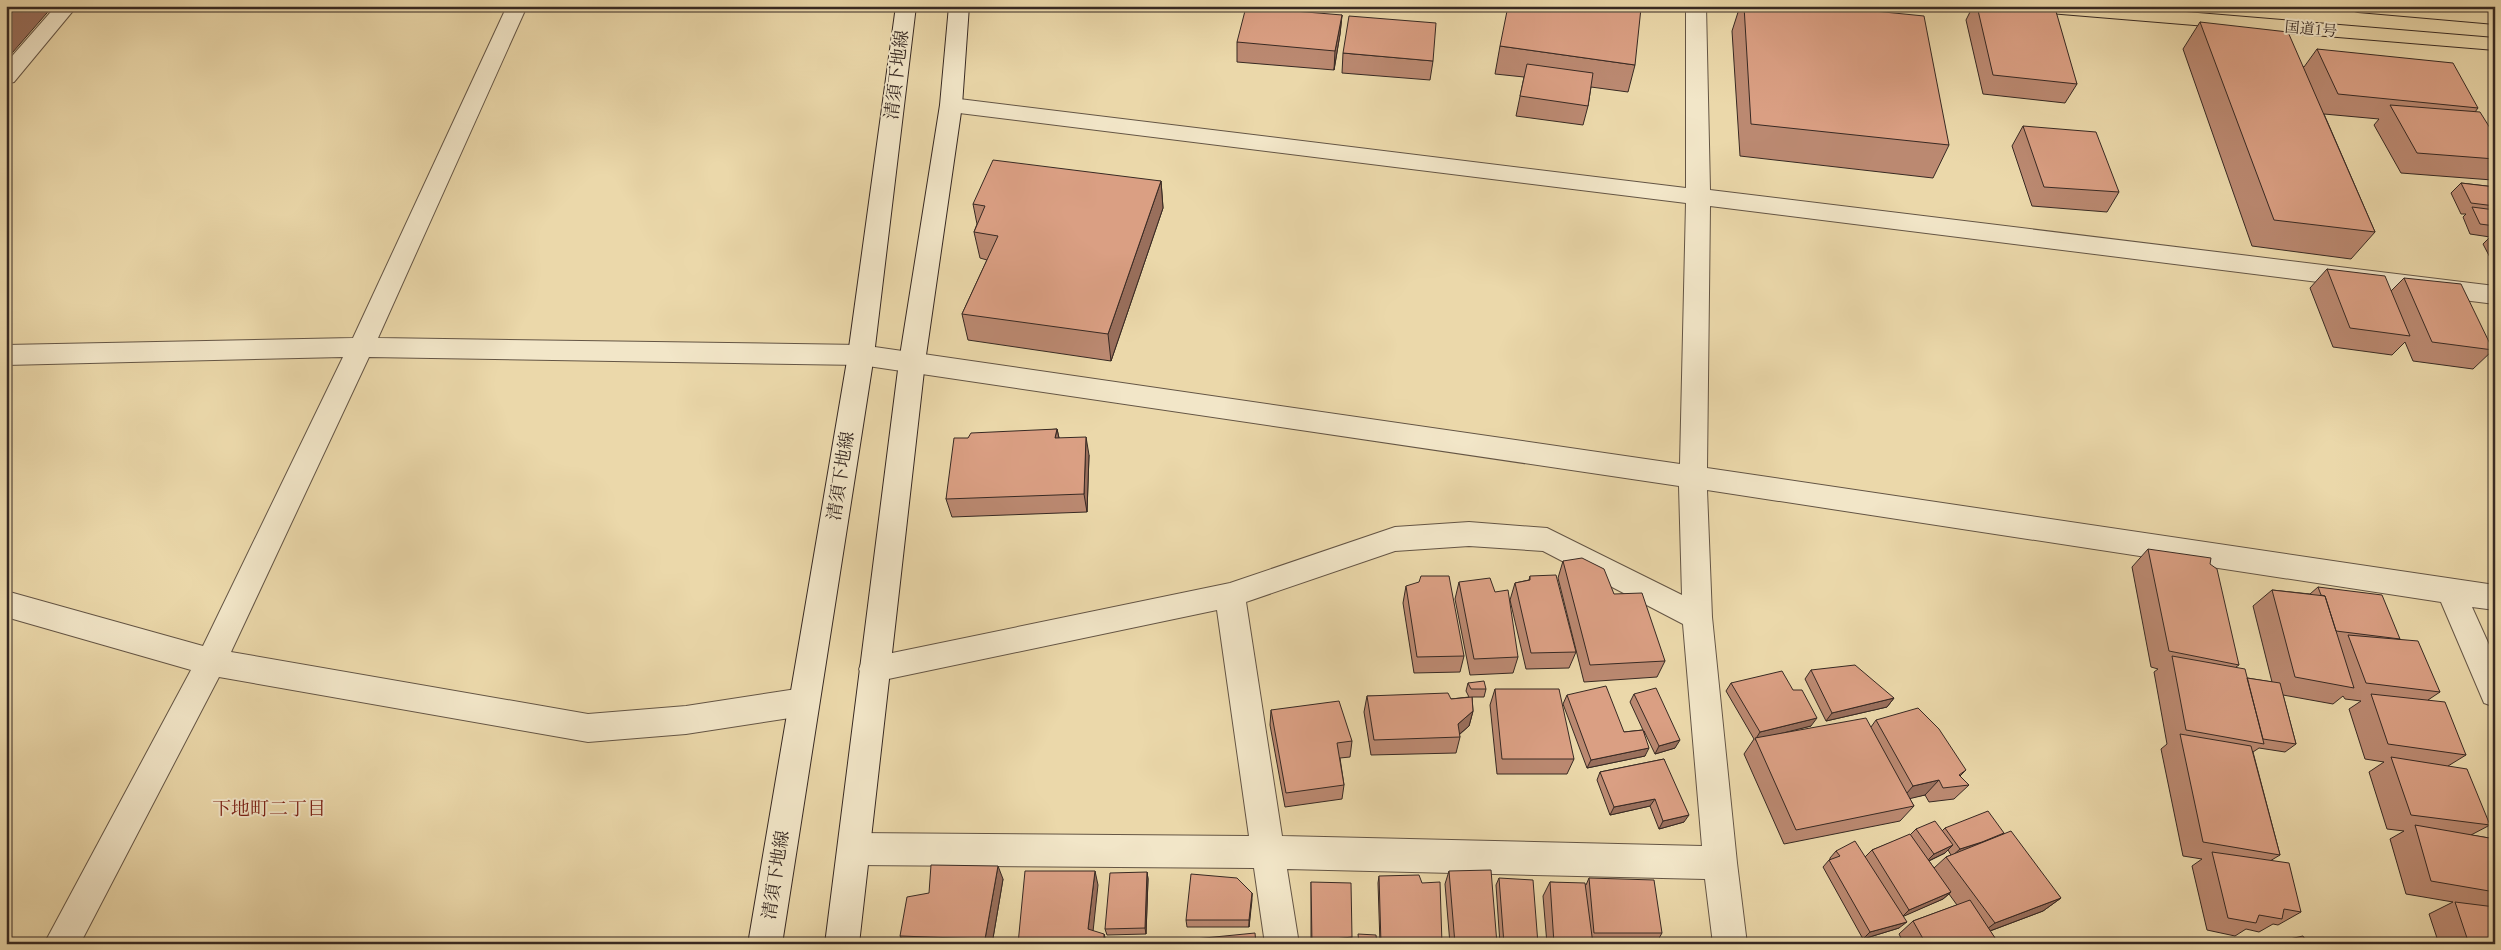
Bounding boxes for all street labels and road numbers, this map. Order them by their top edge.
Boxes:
street label: 国道1号 [2284,17,2338,41]
street label: 清須下地線 [879,29,915,121]
street label: 清須下地線 [822,430,860,522]
street label: 清須下地線 [757,829,795,921]

